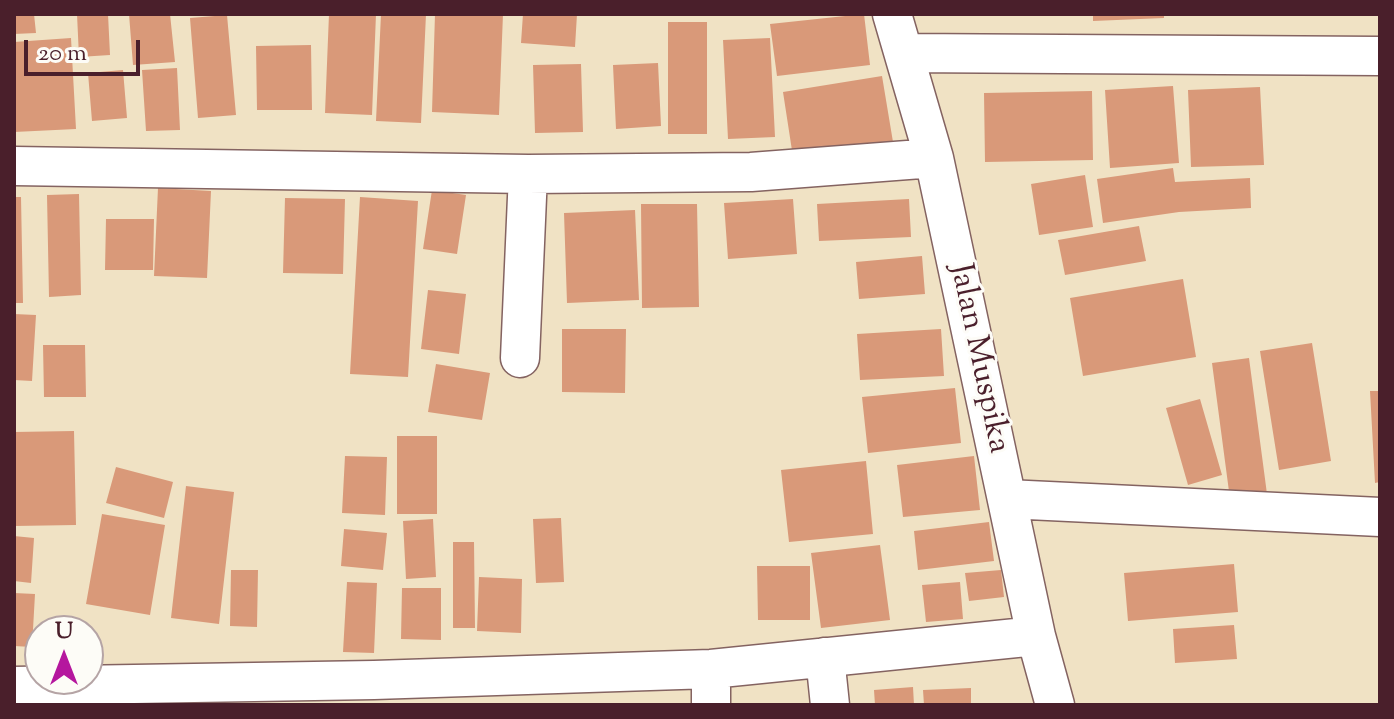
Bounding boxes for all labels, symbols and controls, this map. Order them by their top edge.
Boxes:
scale bar [28,24,144,74]
text: 20 m [38,37,87,71]
street label: Jalan Muspika [938,261,1016,457]
north arrow [24,615,104,695]
text: U [55,617,73,649]

